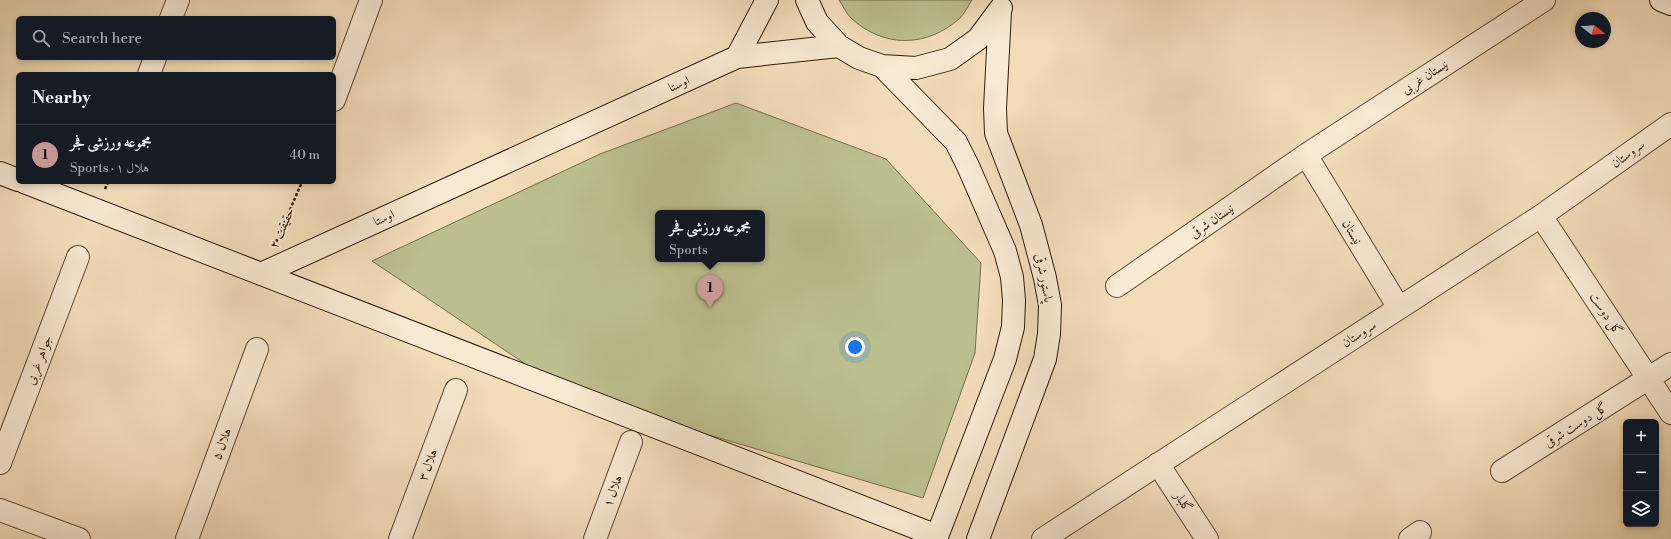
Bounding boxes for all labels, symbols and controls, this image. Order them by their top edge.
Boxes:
north arrow [1575,12,1611,48]
search box [16,16,336,60]
icon: search [30,27,52,49]
text: Search here [62,29,142,48]
street label: نیستان غربی [1399,56,1452,99]
street label: اوستا [666,72,692,96]
text: Nearby [32,87,91,109]
text: مجموعه ورزشی فجر [70,133,152,152]
street label: سروستان [1608,136,1648,172]
text: 1 [42,147,48,163]
text: 40 m [290,147,320,163]
text: Sports · هلال ۱ [70,160,149,176]
street label: نیستان شرقی [1187,200,1237,242]
street label: حقیقت ۲ [266,205,298,251]
street label: اوستا [371,206,397,230]
popup [655,210,765,262]
street label: نیستان [1338,217,1366,247]
text: مجموعه ورزشی فجر [669,218,751,237]
text: Sports [669,242,708,258]
street label: پاستور شرقی [1030,252,1057,304]
pin: 1 [697,275,723,308]
street label: گل دوست [1585,290,1626,339]
street label: سروستان [1339,317,1379,351]
street label: جواهر غربی [22,333,57,387]
your location [845,337,865,357]
street label: گل دوست شرقی [1541,399,1611,452]
map controls [1623,419,1659,527]
button: + [1623,419,1659,455]
street label: هلال ۵ [209,426,235,462]
street label: هلال ۳ [415,447,441,483]
button: − [1623,455,1659,491]
street label: هلال ۱ [600,473,626,509]
street label: گلبار [1169,487,1196,515]
button: layers [1623,491,1659,527]

